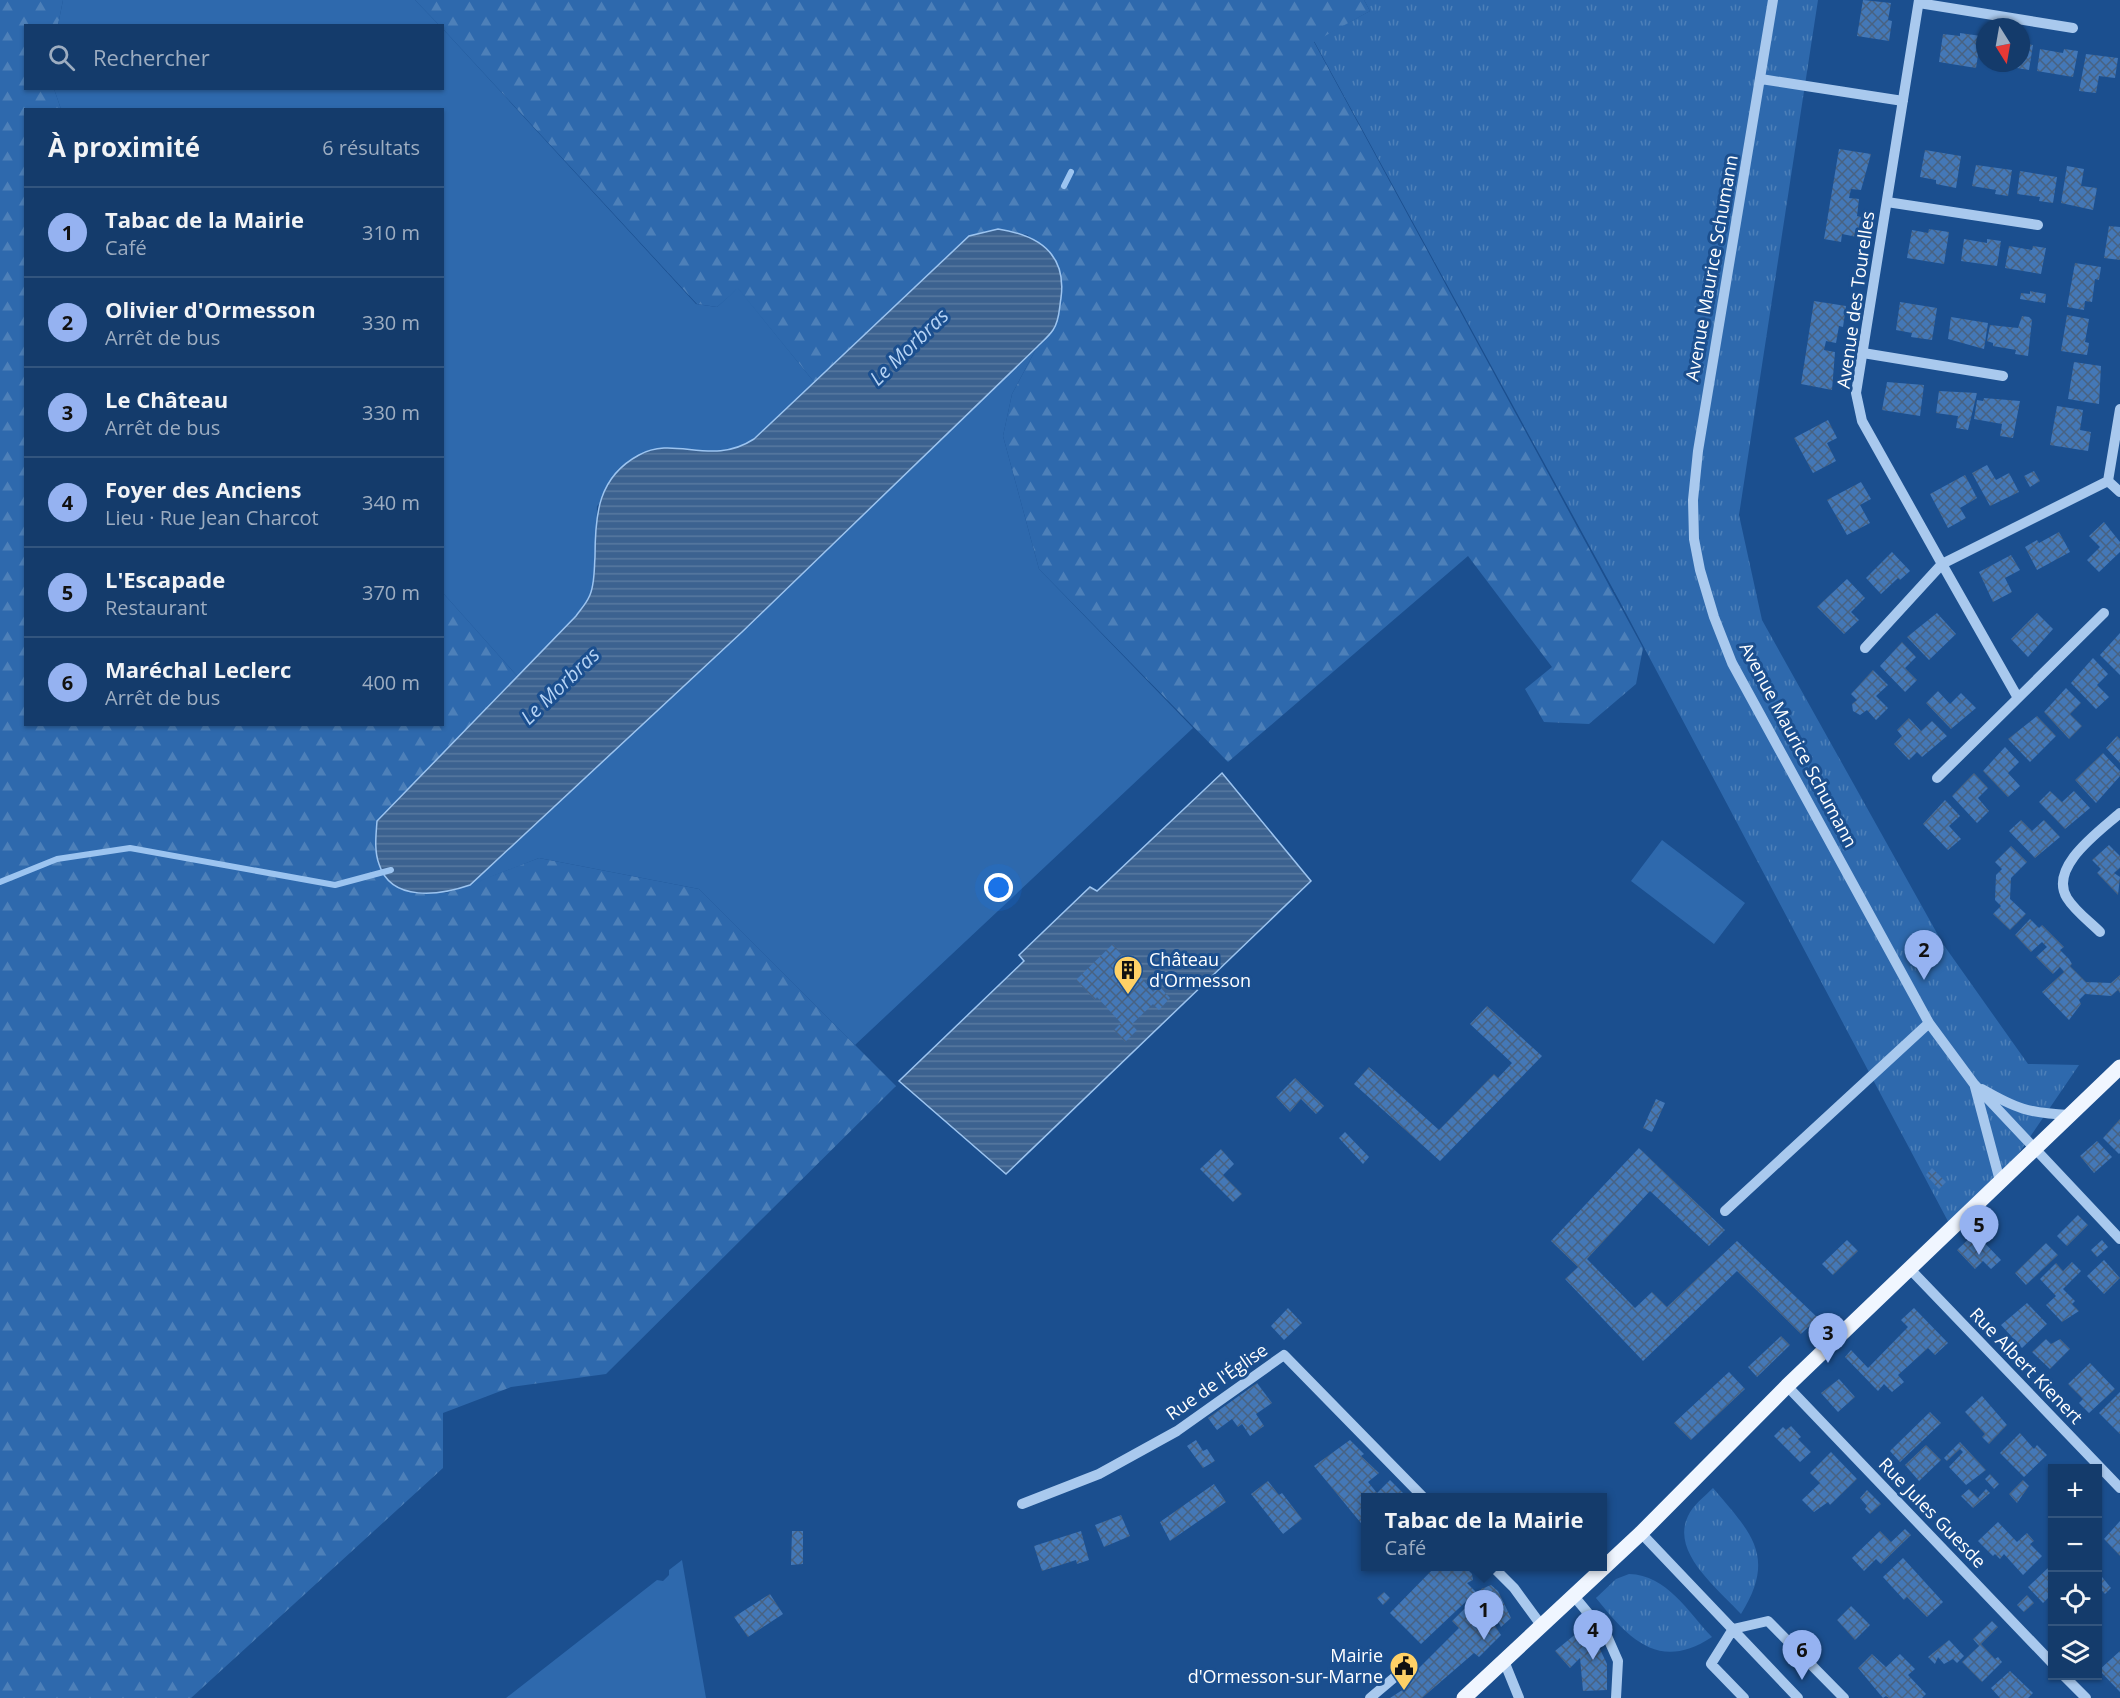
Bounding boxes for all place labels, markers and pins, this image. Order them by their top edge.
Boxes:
pin: 2 [1904,930,1944,980]
place label: Château d'Ormesson [1149,947,1251,992]
building icon: Château d'Ormesson [1112,954,1144,996]
pin: 5 [1960,1206,1998,1255]
pin: 3 [1808,1314,1848,1363]
pin: 1 [1464,1590,1504,1640]
pin: 4 [1574,1610,1612,1660]
pin: 6 [1782,1630,1822,1680]
place label: Mairie d'Ormesson-sur-Marne [1188,1643,1383,1688]
public building icon: Mairie d'Ormesson-sur-Marne [1388,1650,1420,1692]

